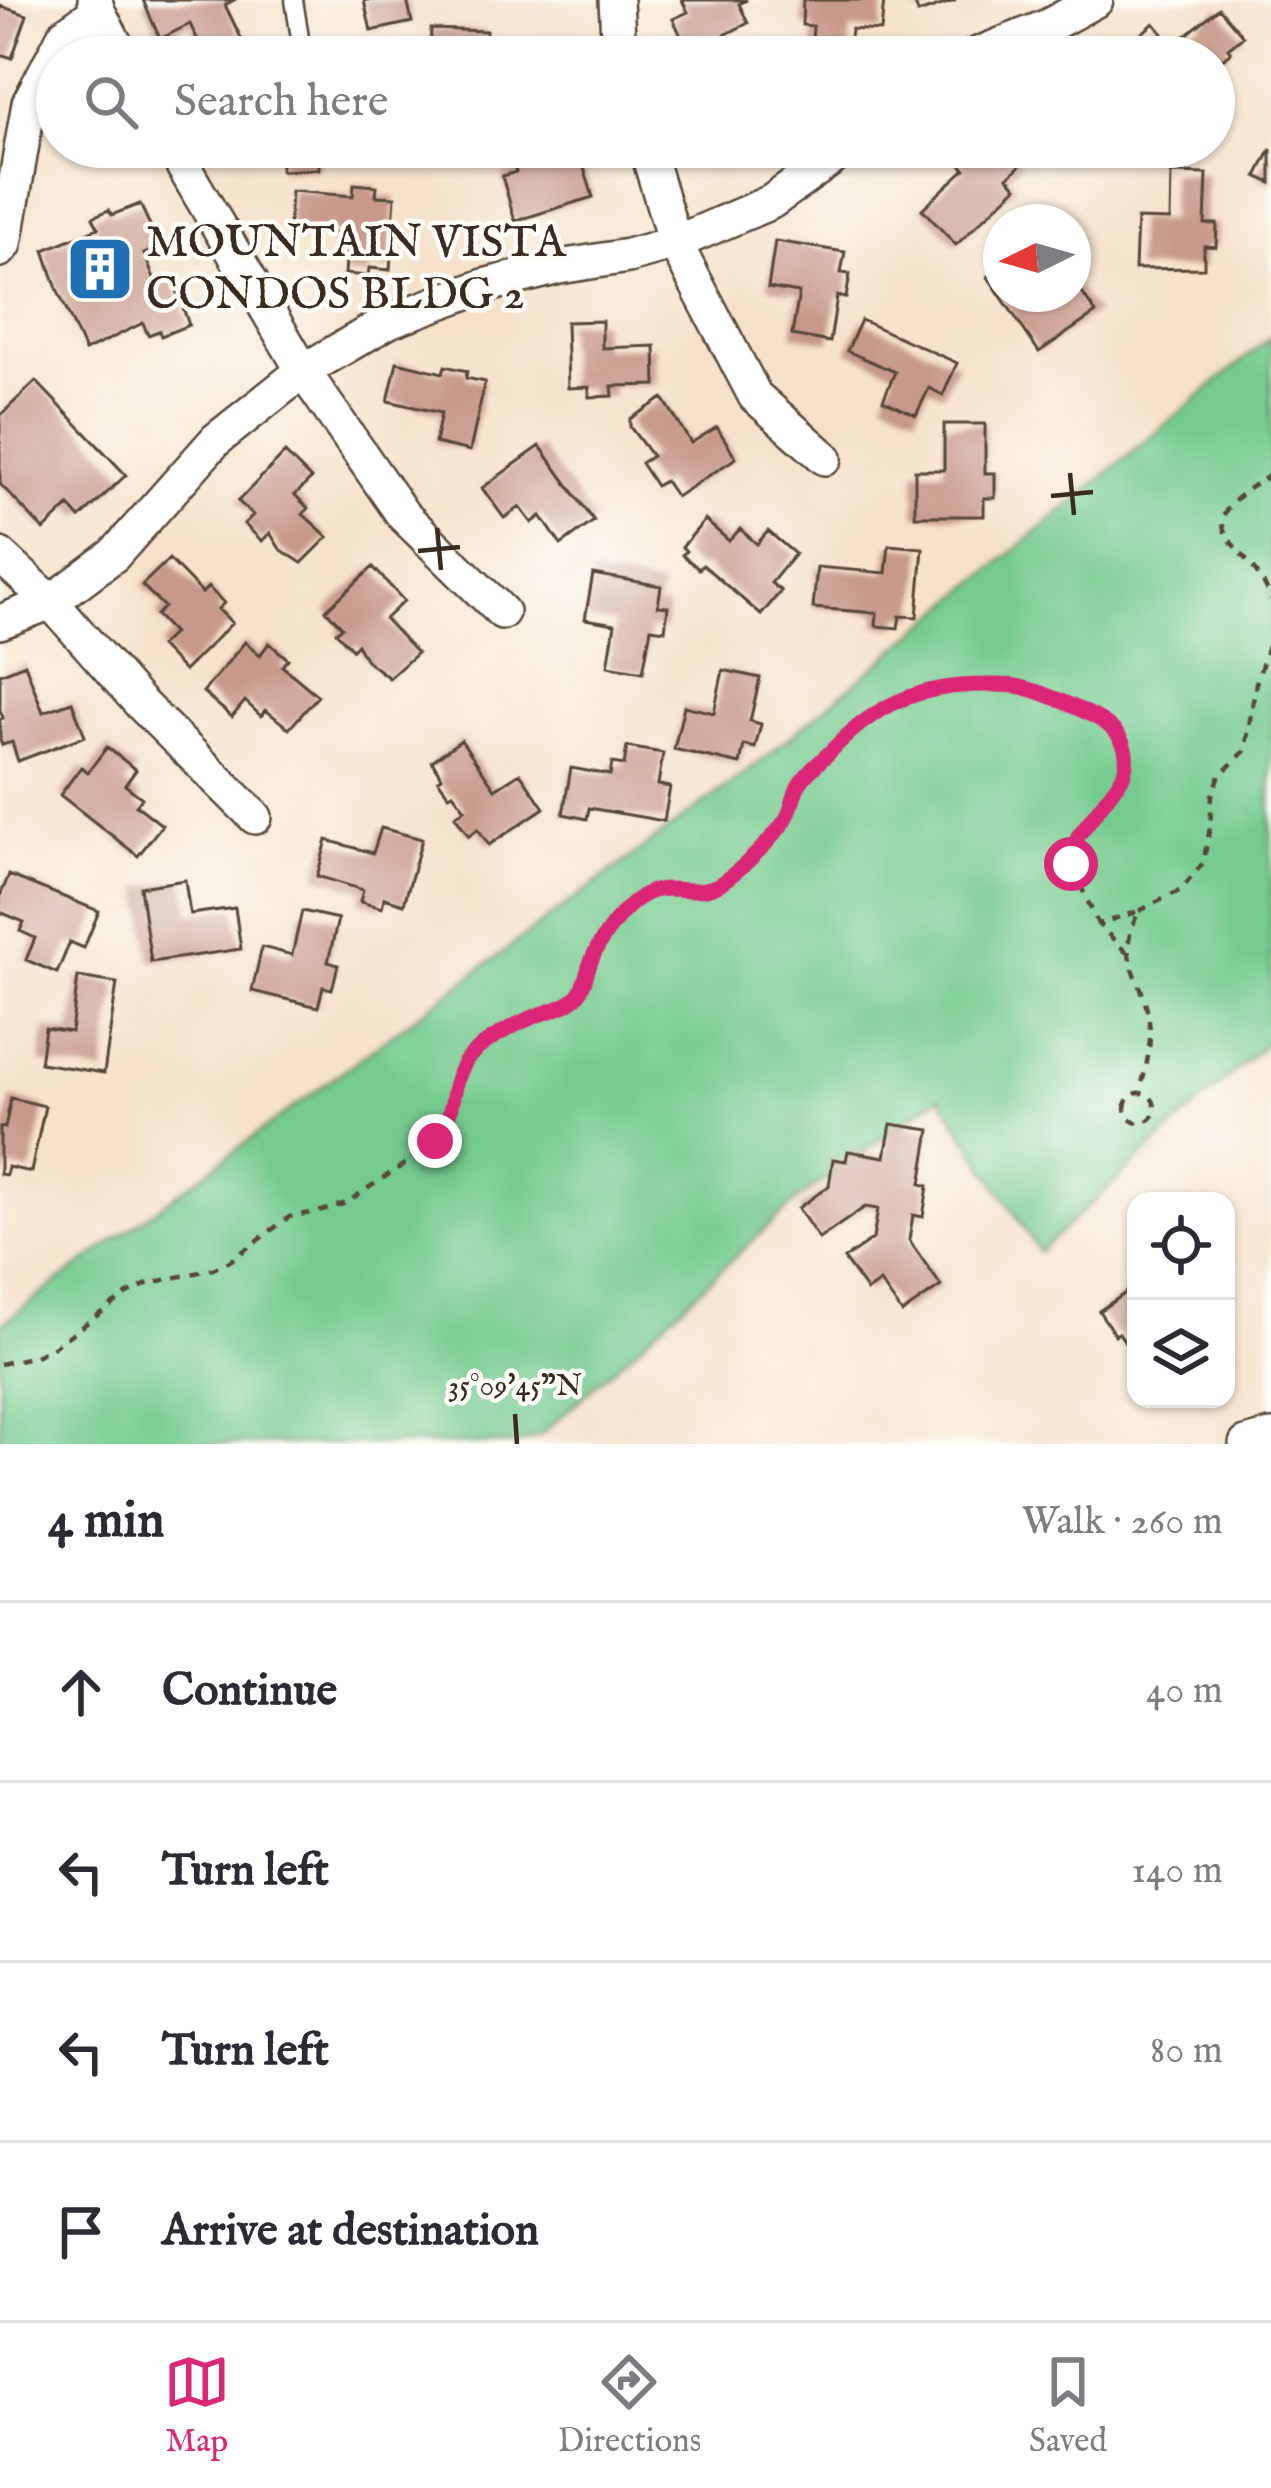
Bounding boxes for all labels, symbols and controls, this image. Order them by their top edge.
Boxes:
search box [36,36,1235,168]
icon: search [78,69,144,135]
text: Search here [174,74,388,131]
north arrow [983,204,1091,312]
place label: MOUNTAIN VISTA CONDOS BLDG 2 [146,215,567,324]
building icon: MOUNTAIN VISTA CONDOS BLDG 2 [65,234,135,304]
route start [1044,837,1098,891]
route end [408,1114,462,1168]
map controls [1127,1192,1235,1408]
button: locate [1127,1192,1235,1300]
button: layers [1127,1300,1235,1408]
text: 35°09'45"N [448,1368,582,1406]
text: 4 min [48,1490,164,1555]
text: Walk · 260 m [1022,1498,1223,1547]
icon: ahead [48,1659,114,1725]
text: Continue [162,1663,337,1720]
text: 40 m [1146,1667,1223,1716]
icon: left [48,1839,114,1905]
text: Turn left [162,1843,329,1900]
text: 140 m [1132,1847,1223,1896]
icon: left [48,2019,114,2085]
text: Turn left [162,2023,329,2080]
text: 80 m [1150,2027,1223,2076]
icon: arrive [48,2199,114,2265]
text: Arrive at destination [162,2203,539,2260]
tab: Map [164,2349,230,2463]
tab: Directions [558,2349,701,2463]
tab: Saved [1029,2349,1107,2463]

